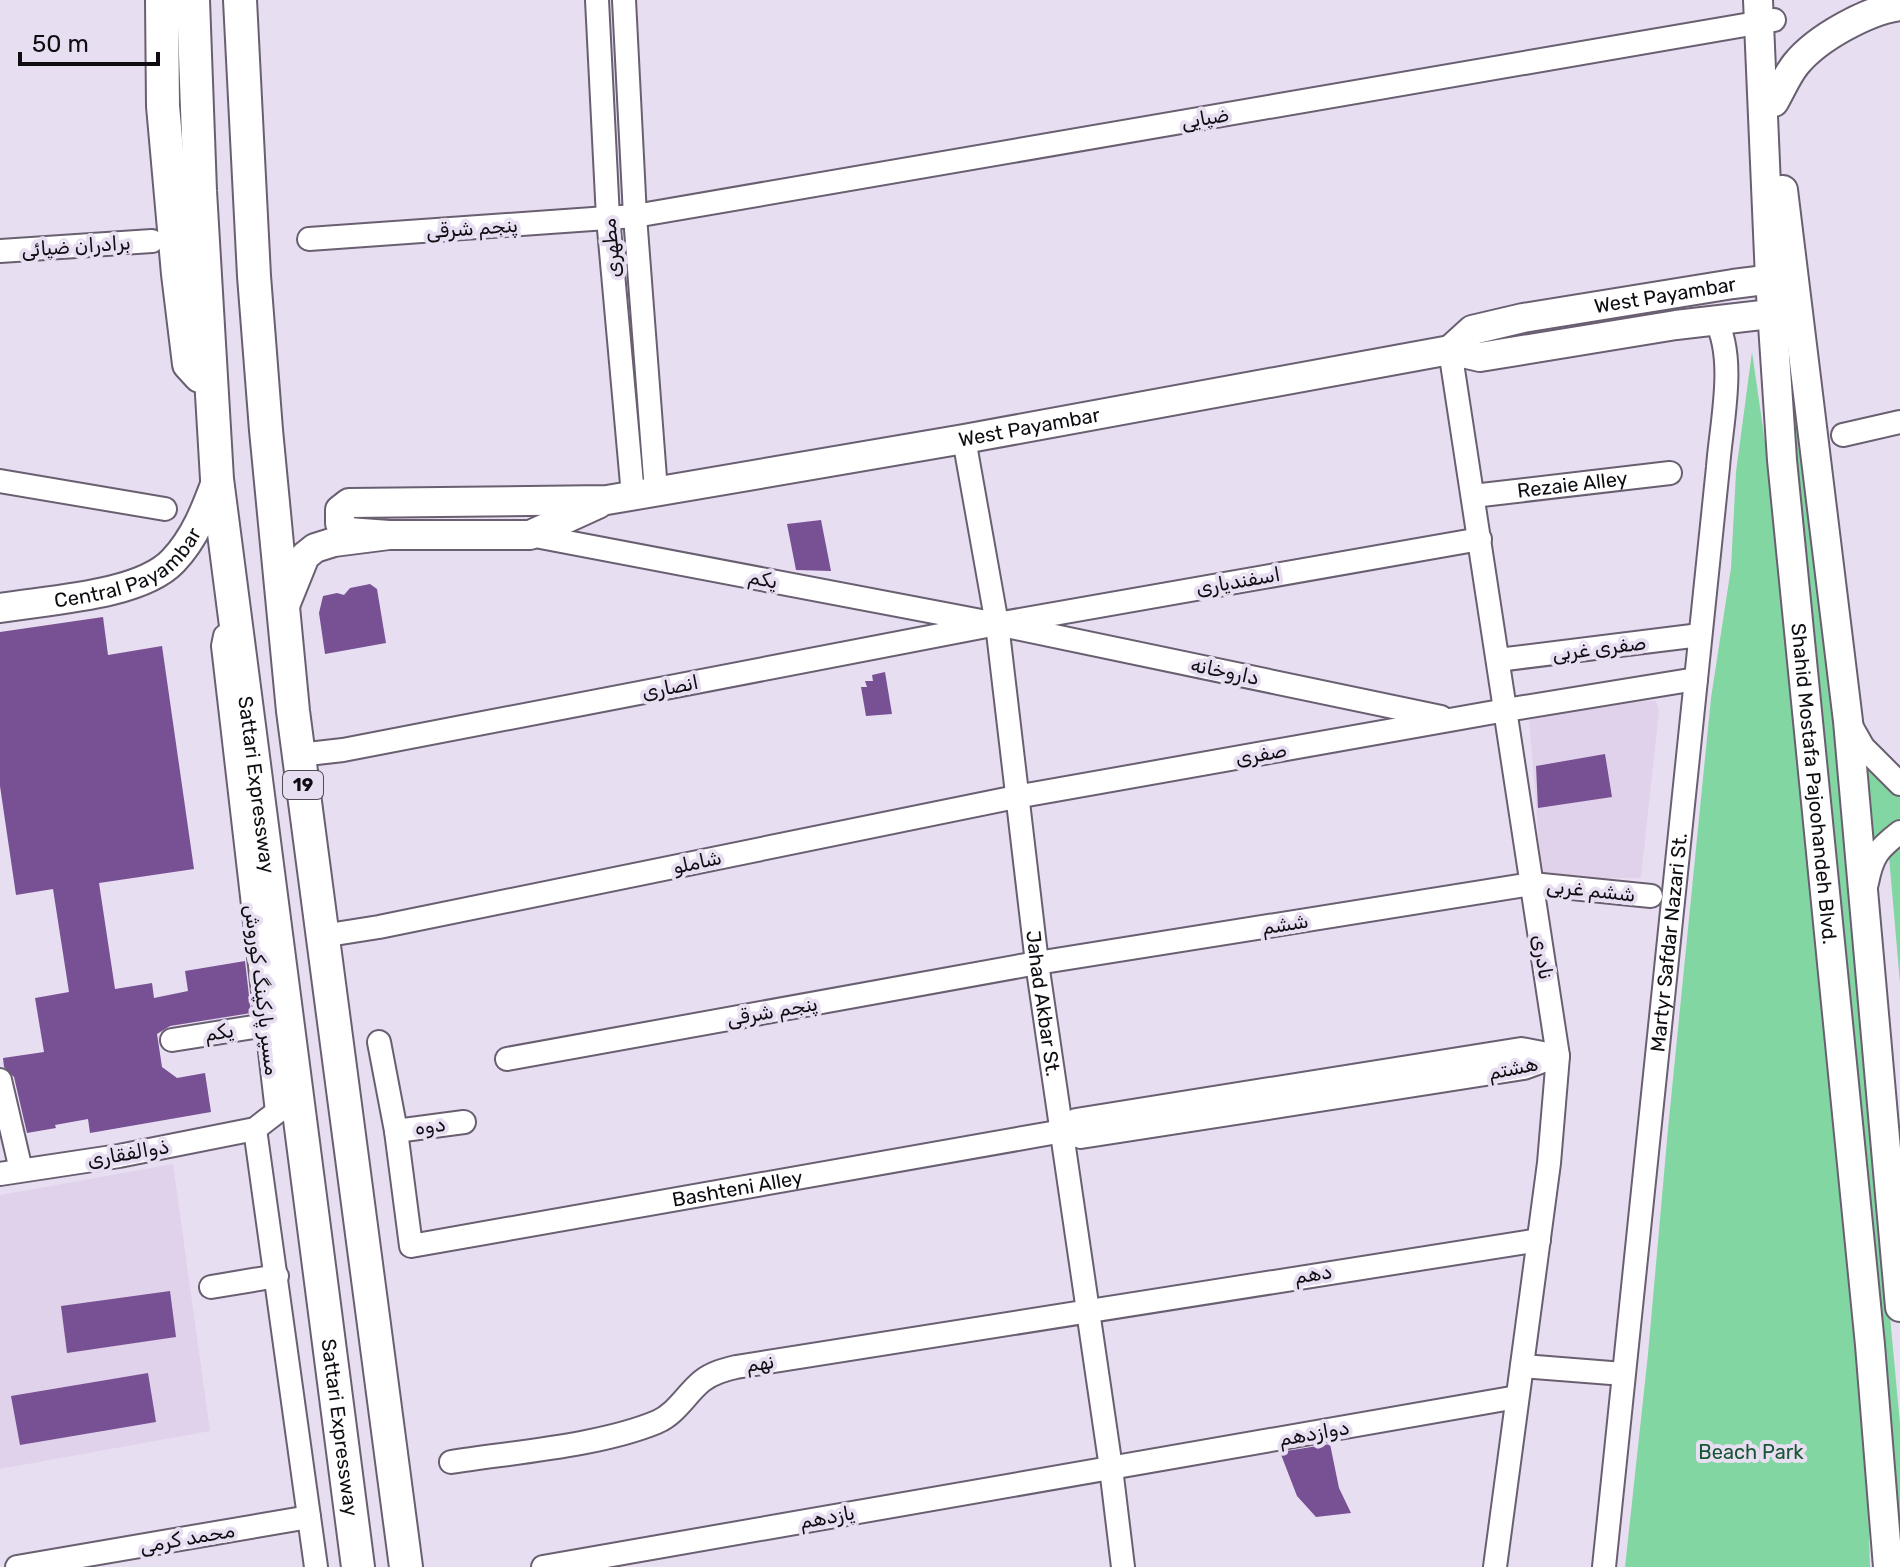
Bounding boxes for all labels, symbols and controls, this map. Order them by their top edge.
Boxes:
scale bar [20,16,158,66]
text: 50 m [32,30,89,58]
street label: ضیایی [1179,102,1231,134]
street label: پنجم شرقی [425,213,519,245]
street label: مطهری [596,217,626,279]
street label: برادران ضیائی [20,230,132,262]
street label: West Payambar [1592,272,1738,318]
street label: West Payambar [957,402,1102,452]
street label: Rezaie Alley [1516,466,1629,503]
street label: Central Payambar [53,523,206,613]
street label: اسفندیاری [1194,562,1282,600]
street label: یکم [746,564,780,595]
street label: Shahid Mostafa Pajoohandeh Blvd. [1786,622,1842,946]
street label: صفری غربی [1551,630,1647,666]
street label: داروخانه [1189,652,1261,690]
street label: انصاری [640,670,700,704]
street label: Sattari Expressway [233,695,280,875]
street label: صفری [1233,738,1289,770]
road number: 19 [283,771,323,799]
street label: Martyr Safdar Nazari St. [1645,832,1692,1053]
street label: شاملو [670,845,724,879]
street label: ششم غربی [1545,873,1637,908]
street label: مسیر پارکینگ کوروش [238,903,284,1077]
street label: ششم [1260,908,1310,941]
street label: Jahad Akbar St. [1021,929,1065,1078]
street label: نادری [1528,933,1558,981]
street label: پنجم شرقی [725,991,820,1033]
street label: یکم [203,1018,235,1047]
street label: هشتم [1486,1051,1540,1086]
street label: دوه [413,1112,447,1140]
street label: ذوالفقاری [85,1134,171,1172]
street label: Bashteni Alley [670,1165,804,1212]
street label: دهم [1292,1259,1334,1290]
street label: Sattari Expressway [317,1337,363,1518]
street label: نهم [744,1349,776,1378]
street label: دوازدهم [1277,1415,1351,1452]
park label: Beach Park [1698,1440,1804,1464]
street label: یازدهم [798,1500,857,1535]
street label: محمد کرمی [138,1518,236,1558]

